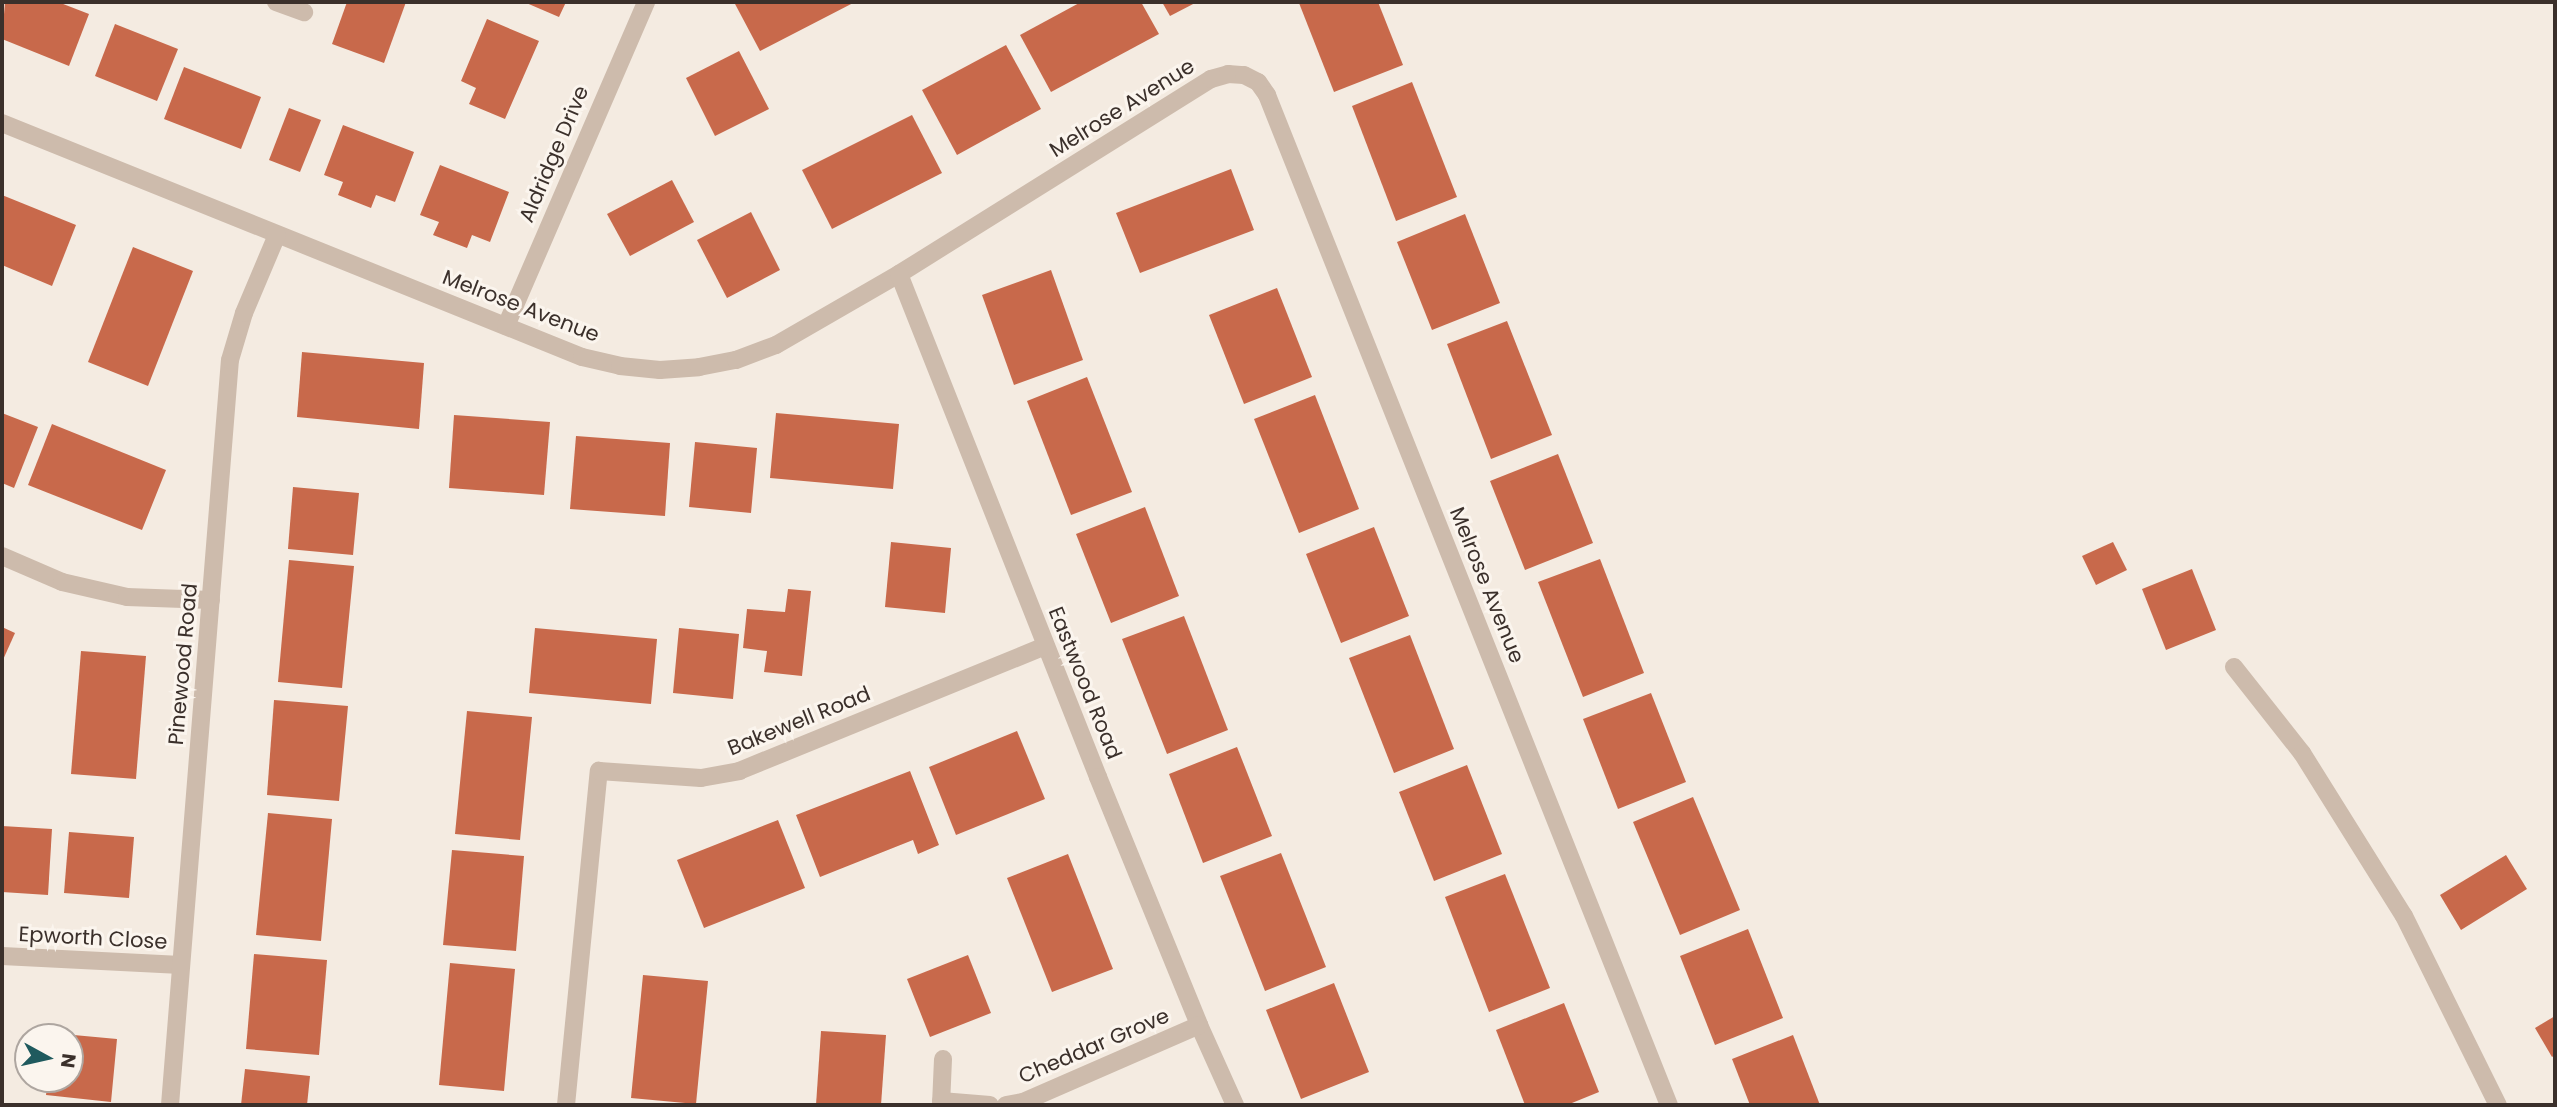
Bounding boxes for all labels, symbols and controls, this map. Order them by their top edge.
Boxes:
street label: Melrose Avenue [1045,53,1199,163]
street label: Aldridge Drive [514,82,594,226]
street label: Melrose Avenue [439,264,603,348]
street label: Melrose Avenue [1444,503,1530,667]
street label: Pinewood Road [163,582,203,746]
street label: Eastwood Road [1043,603,1127,763]
street label: Bakewell Road [724,681,874,761]
street label: Epworth Close [18,922,168,954]
street label: Cheddar Grove [1015,1003,1173,1089]
north arrow [14,1023,84,1093]
text: N [54,1052,83,1070]

